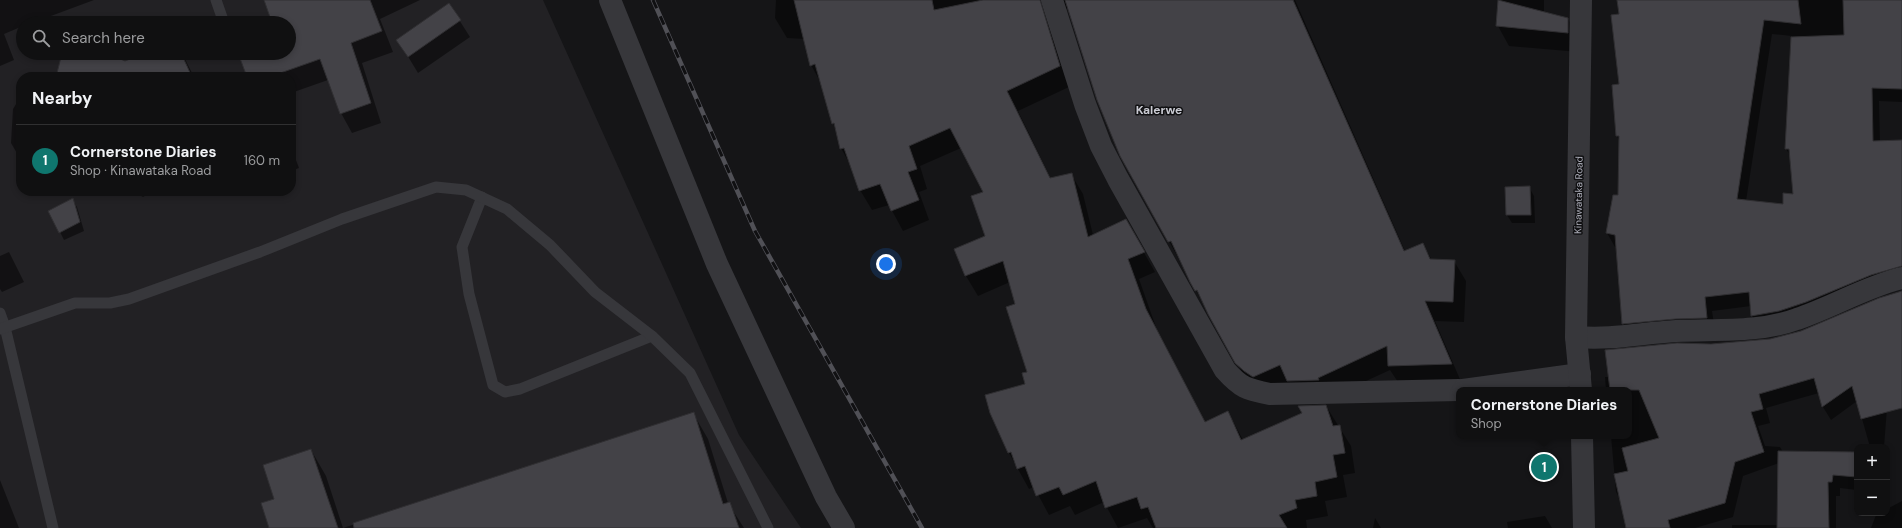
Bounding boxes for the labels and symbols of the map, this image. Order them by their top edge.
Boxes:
district label: Kalerwe [1136,102,1182,118]
street label: Kinawataka Road [1571,156,1586,234]
your location [876,254,896,274]
pin: 1 [1531,452,1557,482]

